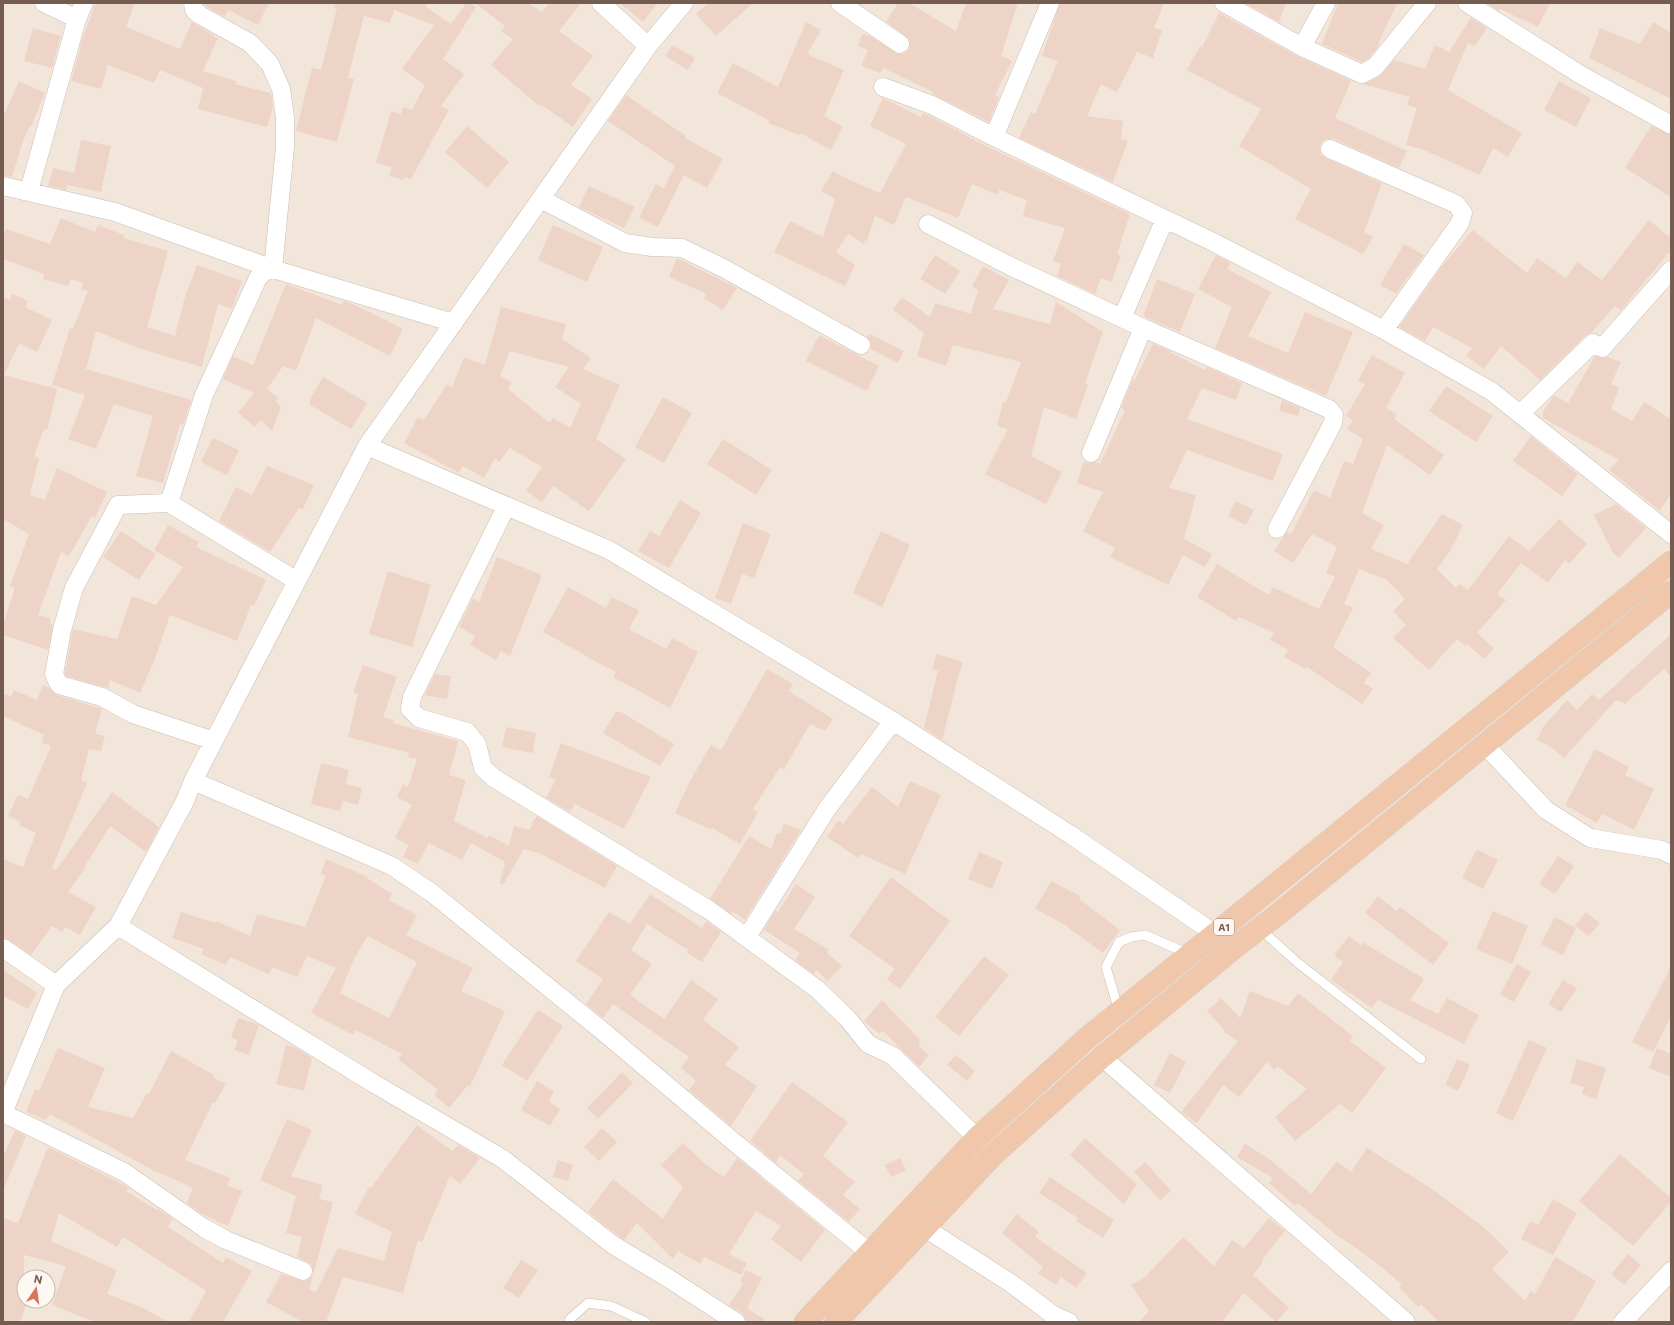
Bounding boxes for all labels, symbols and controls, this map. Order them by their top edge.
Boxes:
road number: A1 [1214,919,1234,935]
north arrow [16,1269,56,1309]
text: N [33,1272,44,1286]

